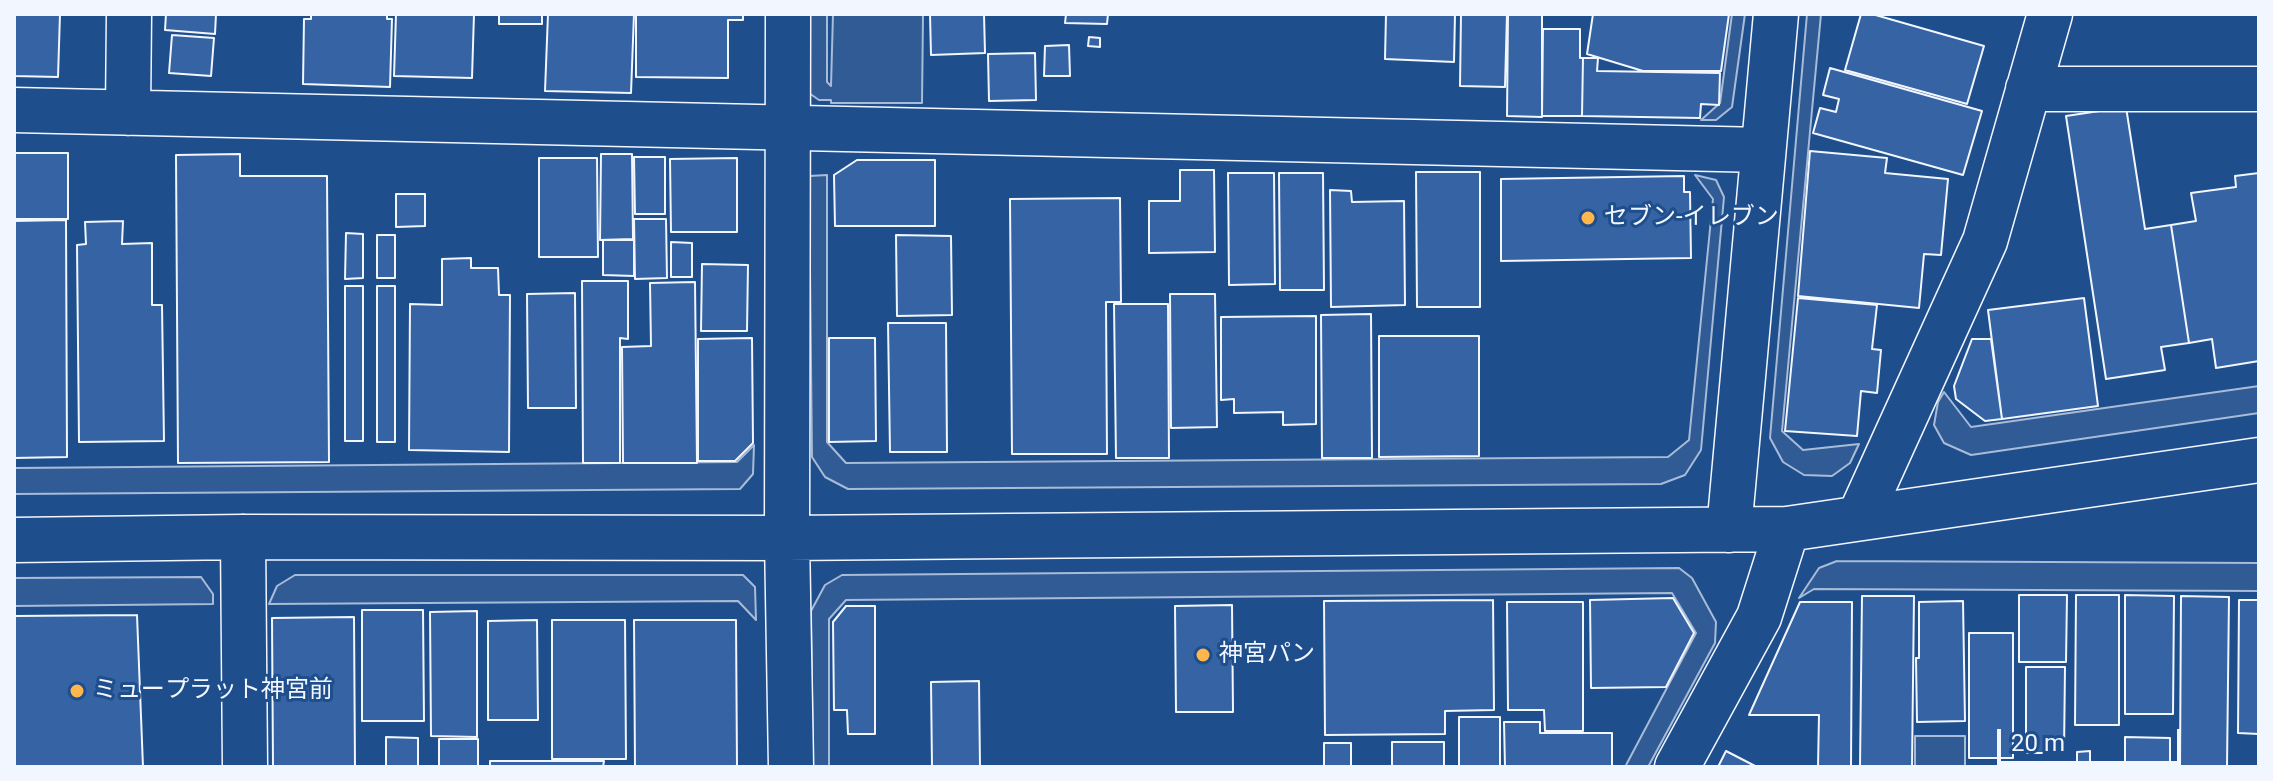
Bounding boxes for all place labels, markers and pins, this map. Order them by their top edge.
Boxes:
place label: セブン-イレブン [1604,204,1779,232]
marker: セブン-イレブン [1579,209,1597,227]
place label: 神宮パン [1219,641,1315,669]
marker: 神宮パン [1194,646,1212,664]
place label: ミュープラット神宮前 [93,677,333,705]
marker: ミュープラット神宮前 [68,682,86,700]

